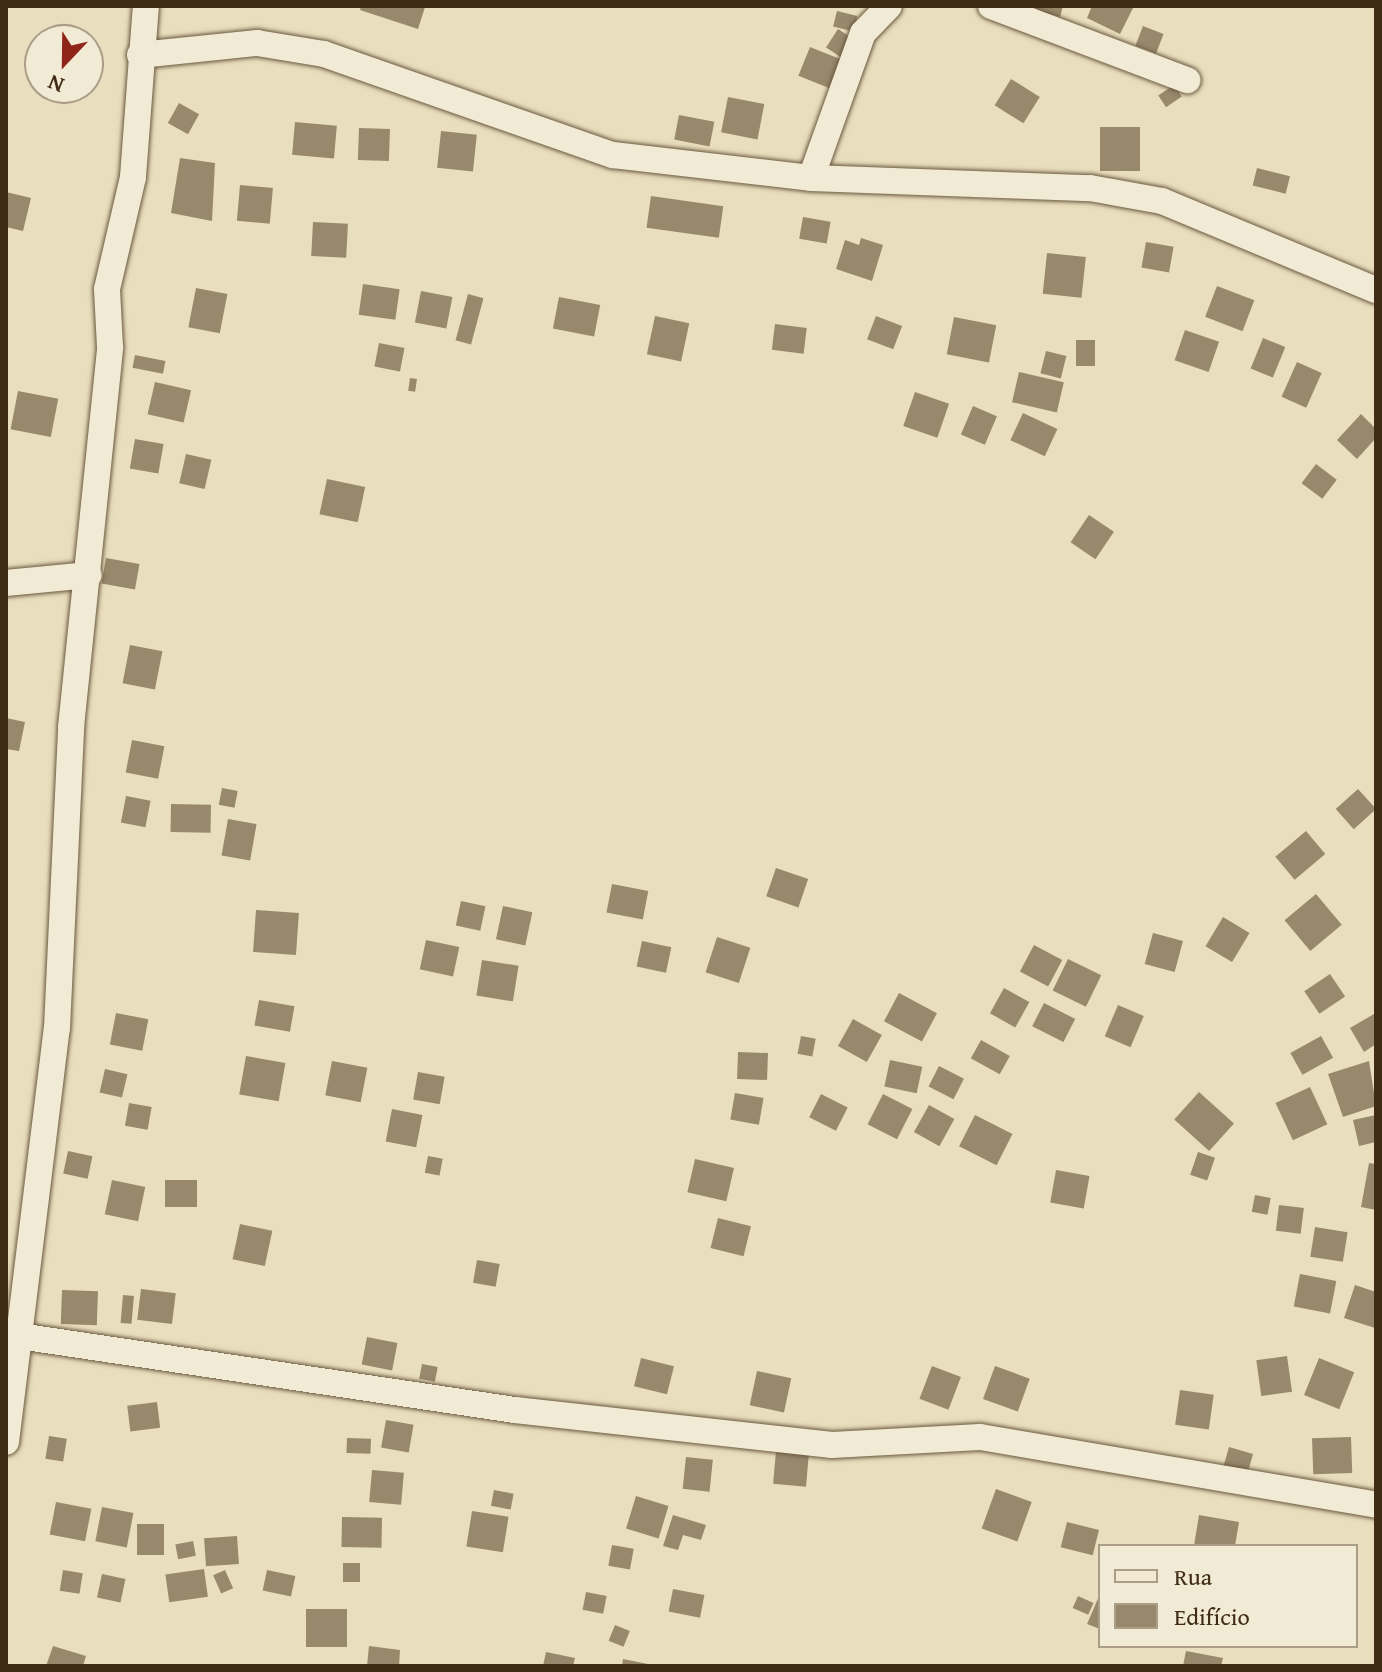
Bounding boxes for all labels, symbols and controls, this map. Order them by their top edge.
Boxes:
north arrow [24,24,104,104]
text: N [43,67,69,102]
legend [1098,1544,1358,1648]
text: Rua [1174,1559,1212,1594]
text: Edifício [1174,1599,1250,1634]

